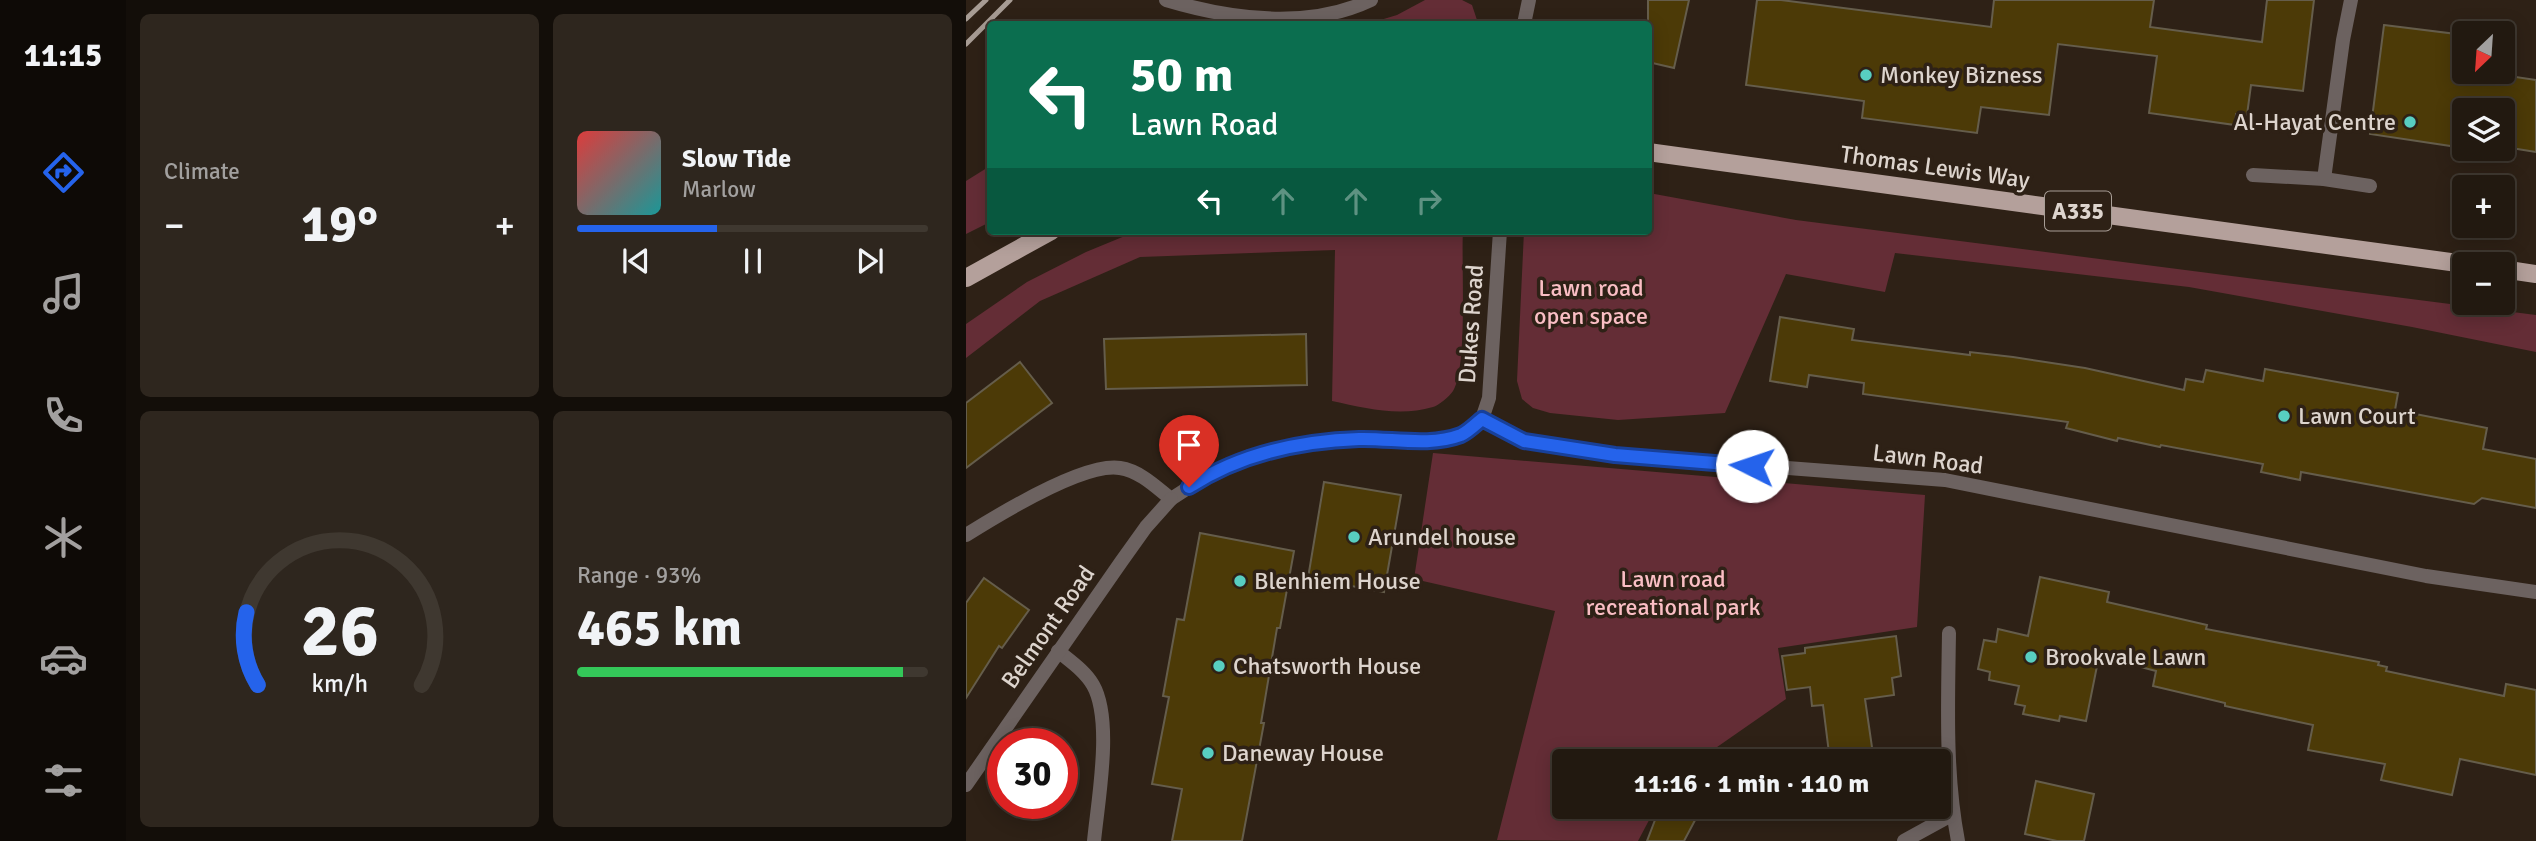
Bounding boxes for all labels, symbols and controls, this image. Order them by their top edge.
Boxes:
north arrow [2452,21,2515,84]
map controls [2452,21,2515,315]
text: 11:15 [24,36,102,75]
text: 50 m [1130,45,1233,105]
icon: left [1015,49,1106,140]
place label: Monkey Bizness [1880,60,2043,90]
marker: Monkey Bizness [1858,67,1874,83]
button: layers [2452,98,2515,161]
text: Lawn Road [1130,105,1278,144]
place label: Al-Hayat Centre [2234,107,2396,137]
marker: Al-Hayat Centre [2402,114,2418,130]
street label: Thomas Lewis Way [1839,139,2031,195]
text: Slow Tide [682,143,791,175]
icon: directions [39,148,88,197]
text: Climate [164,157,240,186]
text: Marlow [682,175,756,204]
button: + [2452,175,2515,238]
icon: left [1191,182,1229,220]
icon: ahead [1264,182,1302,220]
icon: ahead [1337,182,1375,220]
icon: right [1410,182,1448,220]
text: 19° [301,192,378,256]
road number: A335 [2045,192,2111,230]
text: − [164,202,185,249]
text: + [494,202,515,249]
icon: previous [617,242,655,280]
icon: pause [734,242,772,280]
icon: next [851,242,889,280]
button: − [2452,252,2515,315]
street label: Dukes Road [1452,263,1490,385]
icon: music [39,269,88,318]
park label: Lawn road open space [1534,273,1648,331]
icon: phone [39,391,88,440]
place label: Lawn Court [2298,401,2416,431]
marker: Lawn Court [2276,408,2292,424]
pin [1159,415,1219,487]
icon: arrive [1170,426,1208,464]
position arrow [1715,429,1789,503]
street label: Lawn Road [1871,437,1985,481]
icon: climate [39,513,88,562]
place label: Arundel house [1368,522,1516,552]
marker: Arundel house [1346,529,1362,545]
street label: Belmont Road [995,560,1101,694]
text: Range · 93% [577,561,701,590]
park label: Lawn road recreational park [1586,564,1760,622]
place label: Blenhiem House [1254,566,1421,596]
marker: Blenhiem House [1232,573,1248,589]
text: 26 [300,587,379,676]
text: 465 km [577,596,742,660]
icon: car [39,634,88,683]
place label: Brookvale Lawn [2045,642,2206,672]
marker: Brookvale Lawn [2023,649,2039,665]
place label: Chatsworth House [1233,651,1421,681]
marker: Chatsworth House [1211,658,1227,674]
text: km/h [311,668,368,699]
speed limit sign: 30 [987,728,1078,819]
place label: Daneway House [1222,738,1384,768]
marker: Daneway House [1200,745,1216,761]
icon: filters [39,756,88,805]
text: 11:16 · 1 min · 110 m [1634,768,1869,800]

